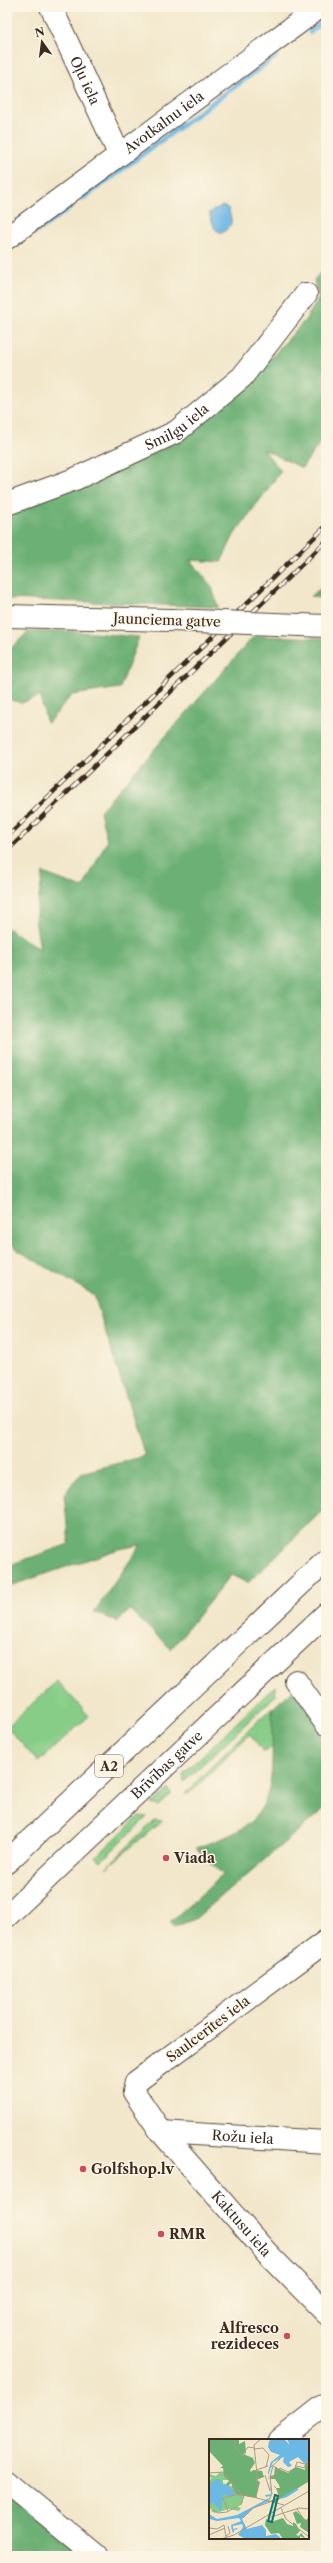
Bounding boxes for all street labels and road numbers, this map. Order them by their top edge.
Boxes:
street label: Oļu iela [66,53,104,108]
street label: Avotkalnu iela [120,87,208,158]
street label: Smilgu iela [142,399,213,454]
street label: Jaunciema gatve [111,609,221,631]
street label: Brīvības gatve [127,1726,206,1803]
road number: A2 [95,1755,123,1777]
street label: Saulcerītes iela [163,1991,254,2066]
street label: Rožu iela [211,2126,275,2148]
street label: Kaktusu iela [208,2187,276,2261]

